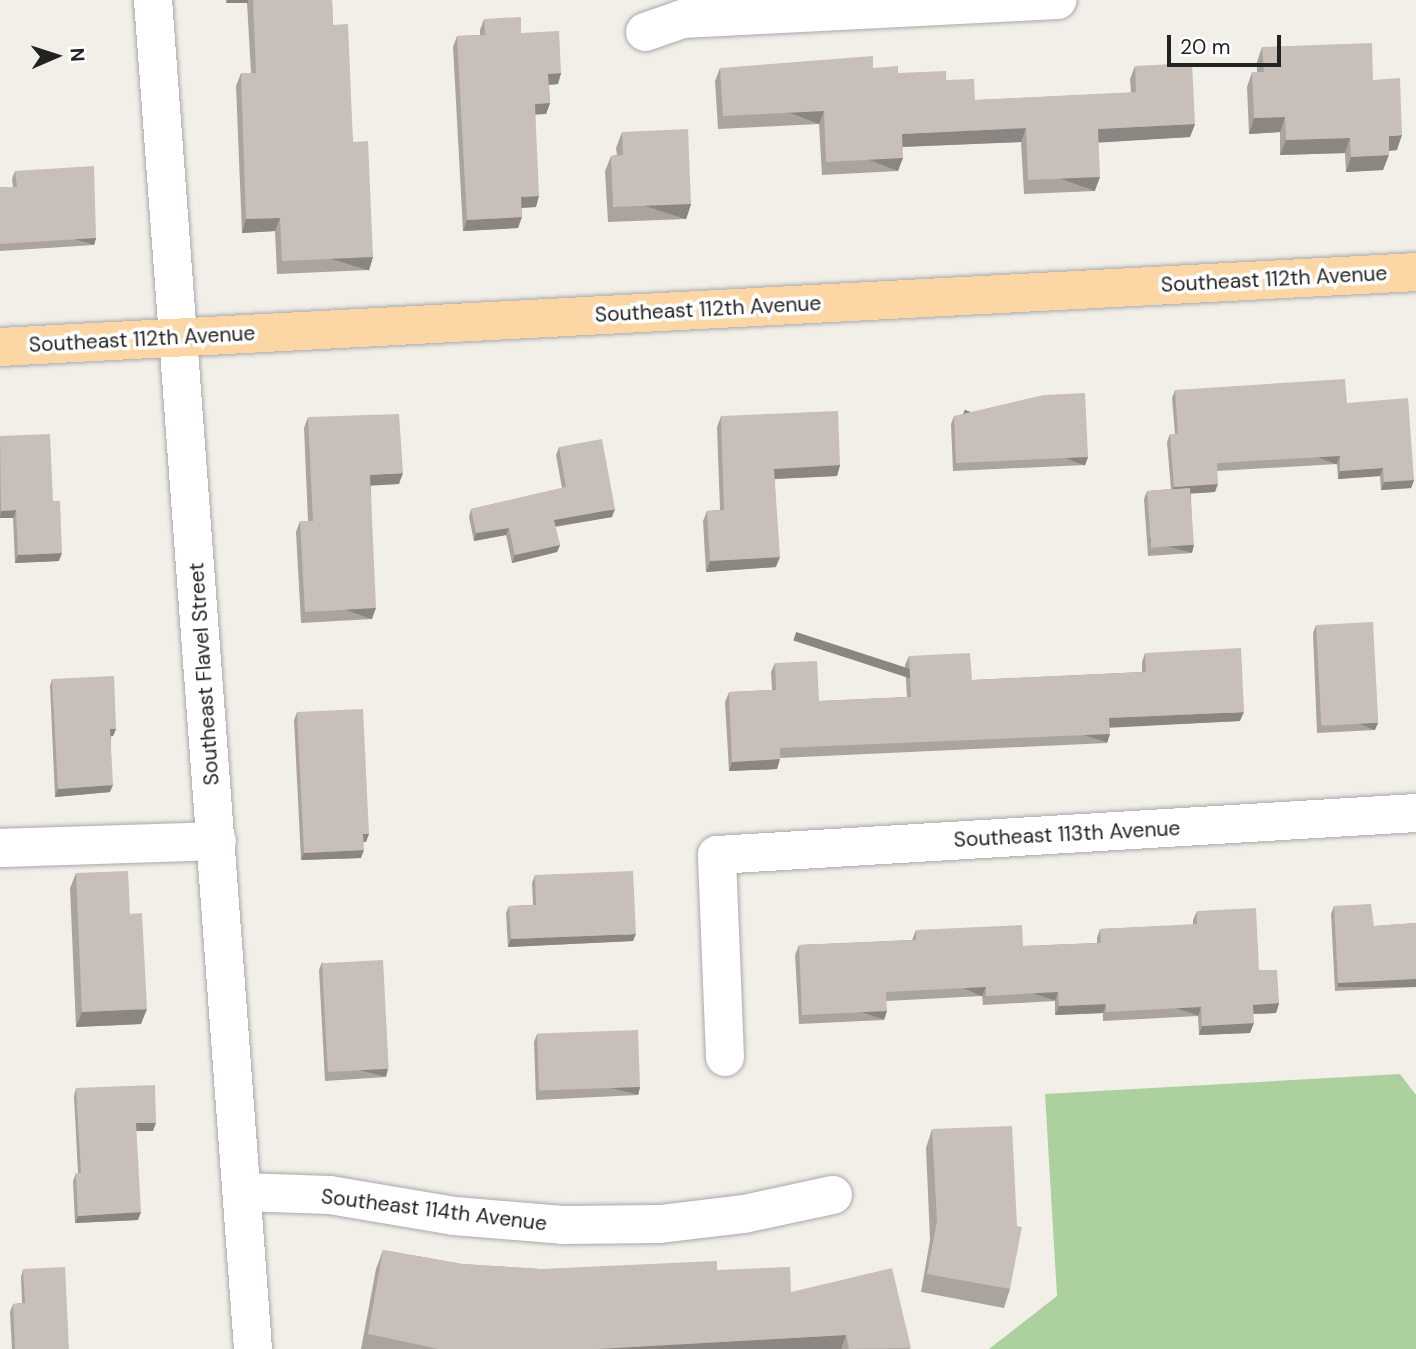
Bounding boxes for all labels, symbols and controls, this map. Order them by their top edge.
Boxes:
north arrow [21,21,91,91]
scale bar [1171,21,1285,65]
text: 20 m [1180,33,1231,61]
text: N [65,47,90,62]
street label: Southeast 112th Avenue [1160,260,1388,298]
street label: Southeast 112th Avenue [594,290,822,328]
street label: Southeast 112th Avenue [28,320,256,358]
street label: Southeast Flavel Street [184,562,224,786]
street label: Southeast 113th Avenue [953,815,1181,853]
street label: Southeast 114th Avenue [320,1184,548,1236]

